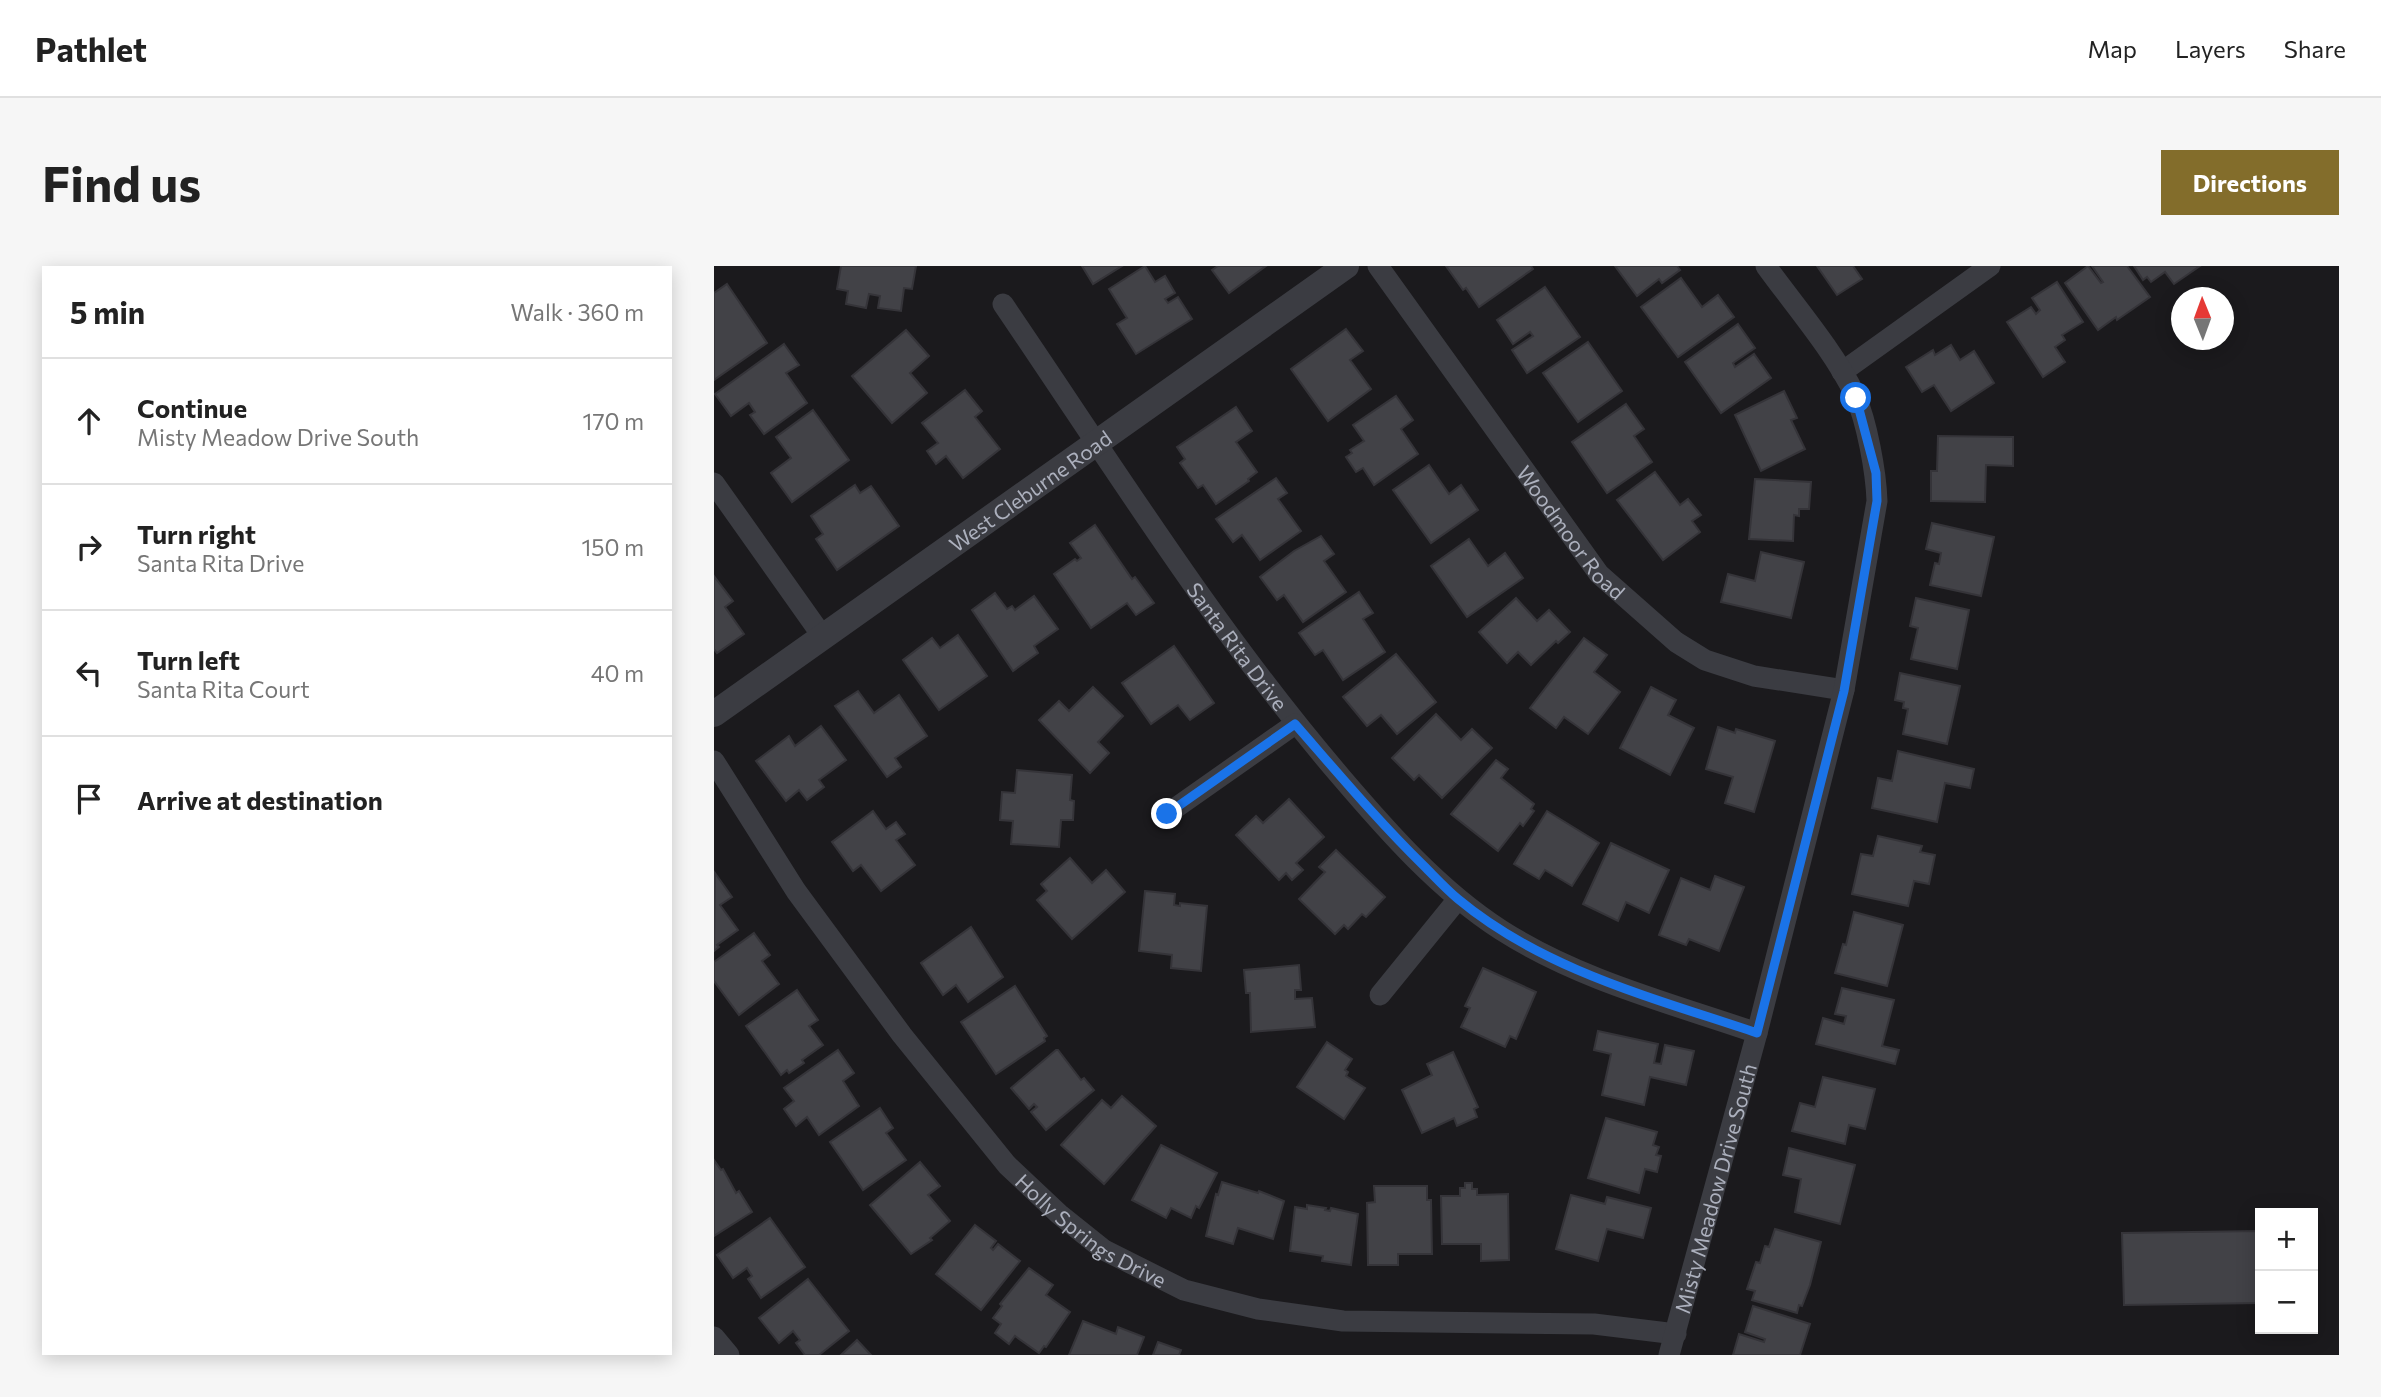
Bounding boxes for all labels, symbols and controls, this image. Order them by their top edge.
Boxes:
text: Pathlet [35,28,147,69]
text: Map [2088,34,2137,63]
text: Layers [2175,34,2246,63]
text: Share [2284,34,2346,63]
button: Directions [2161,150,2339,215]
text: Find us [42,152,201,212]
north arrow [2171,287,2234,350]
text: 5 min [70,293,145,330]
text: Walk · 360 m [511,298,644,326]
route start [1840,382,1871,413]
text: Continue [137,392,247,423]
icon: ahead [70,402,108,440]
text: 170 m [583,407,644,435]
text: Misty Meadow Drive South [137,423,419,451]
street label: West Cleburne Road [944,424,1116,556]
street label: Woodmoor Road [1512,460,1631,604]
text: Turn right [137,518,256,549]
icon: right [70,528,108,566]
text: 150 m [581,533,644,561]
text: Santa Rita Drive [137,549,304,577]
street label: Santa Rita Drive [1183,577,1294,715]
text: Turn left [137,644,240,675]
icon: left [70,654,108,692]
text: 40 m [591,659,644,687]
text: Santa Rita Court [137,675,310,703]
icon: arrive [70,780,108,818]
text: Arrive at destination [137,784,383,815]
route end [1151,798,1182,829]
street label: Misty Meadow Drive South [1669,1060,1761,1316]
street label: Holly Springs Drive [1011,1168,1171,1292]
map controls [2255,1208,2318,1334]
button: + [2255,1208,2318,1271]
button: − [2255,1271,2318,1334]

